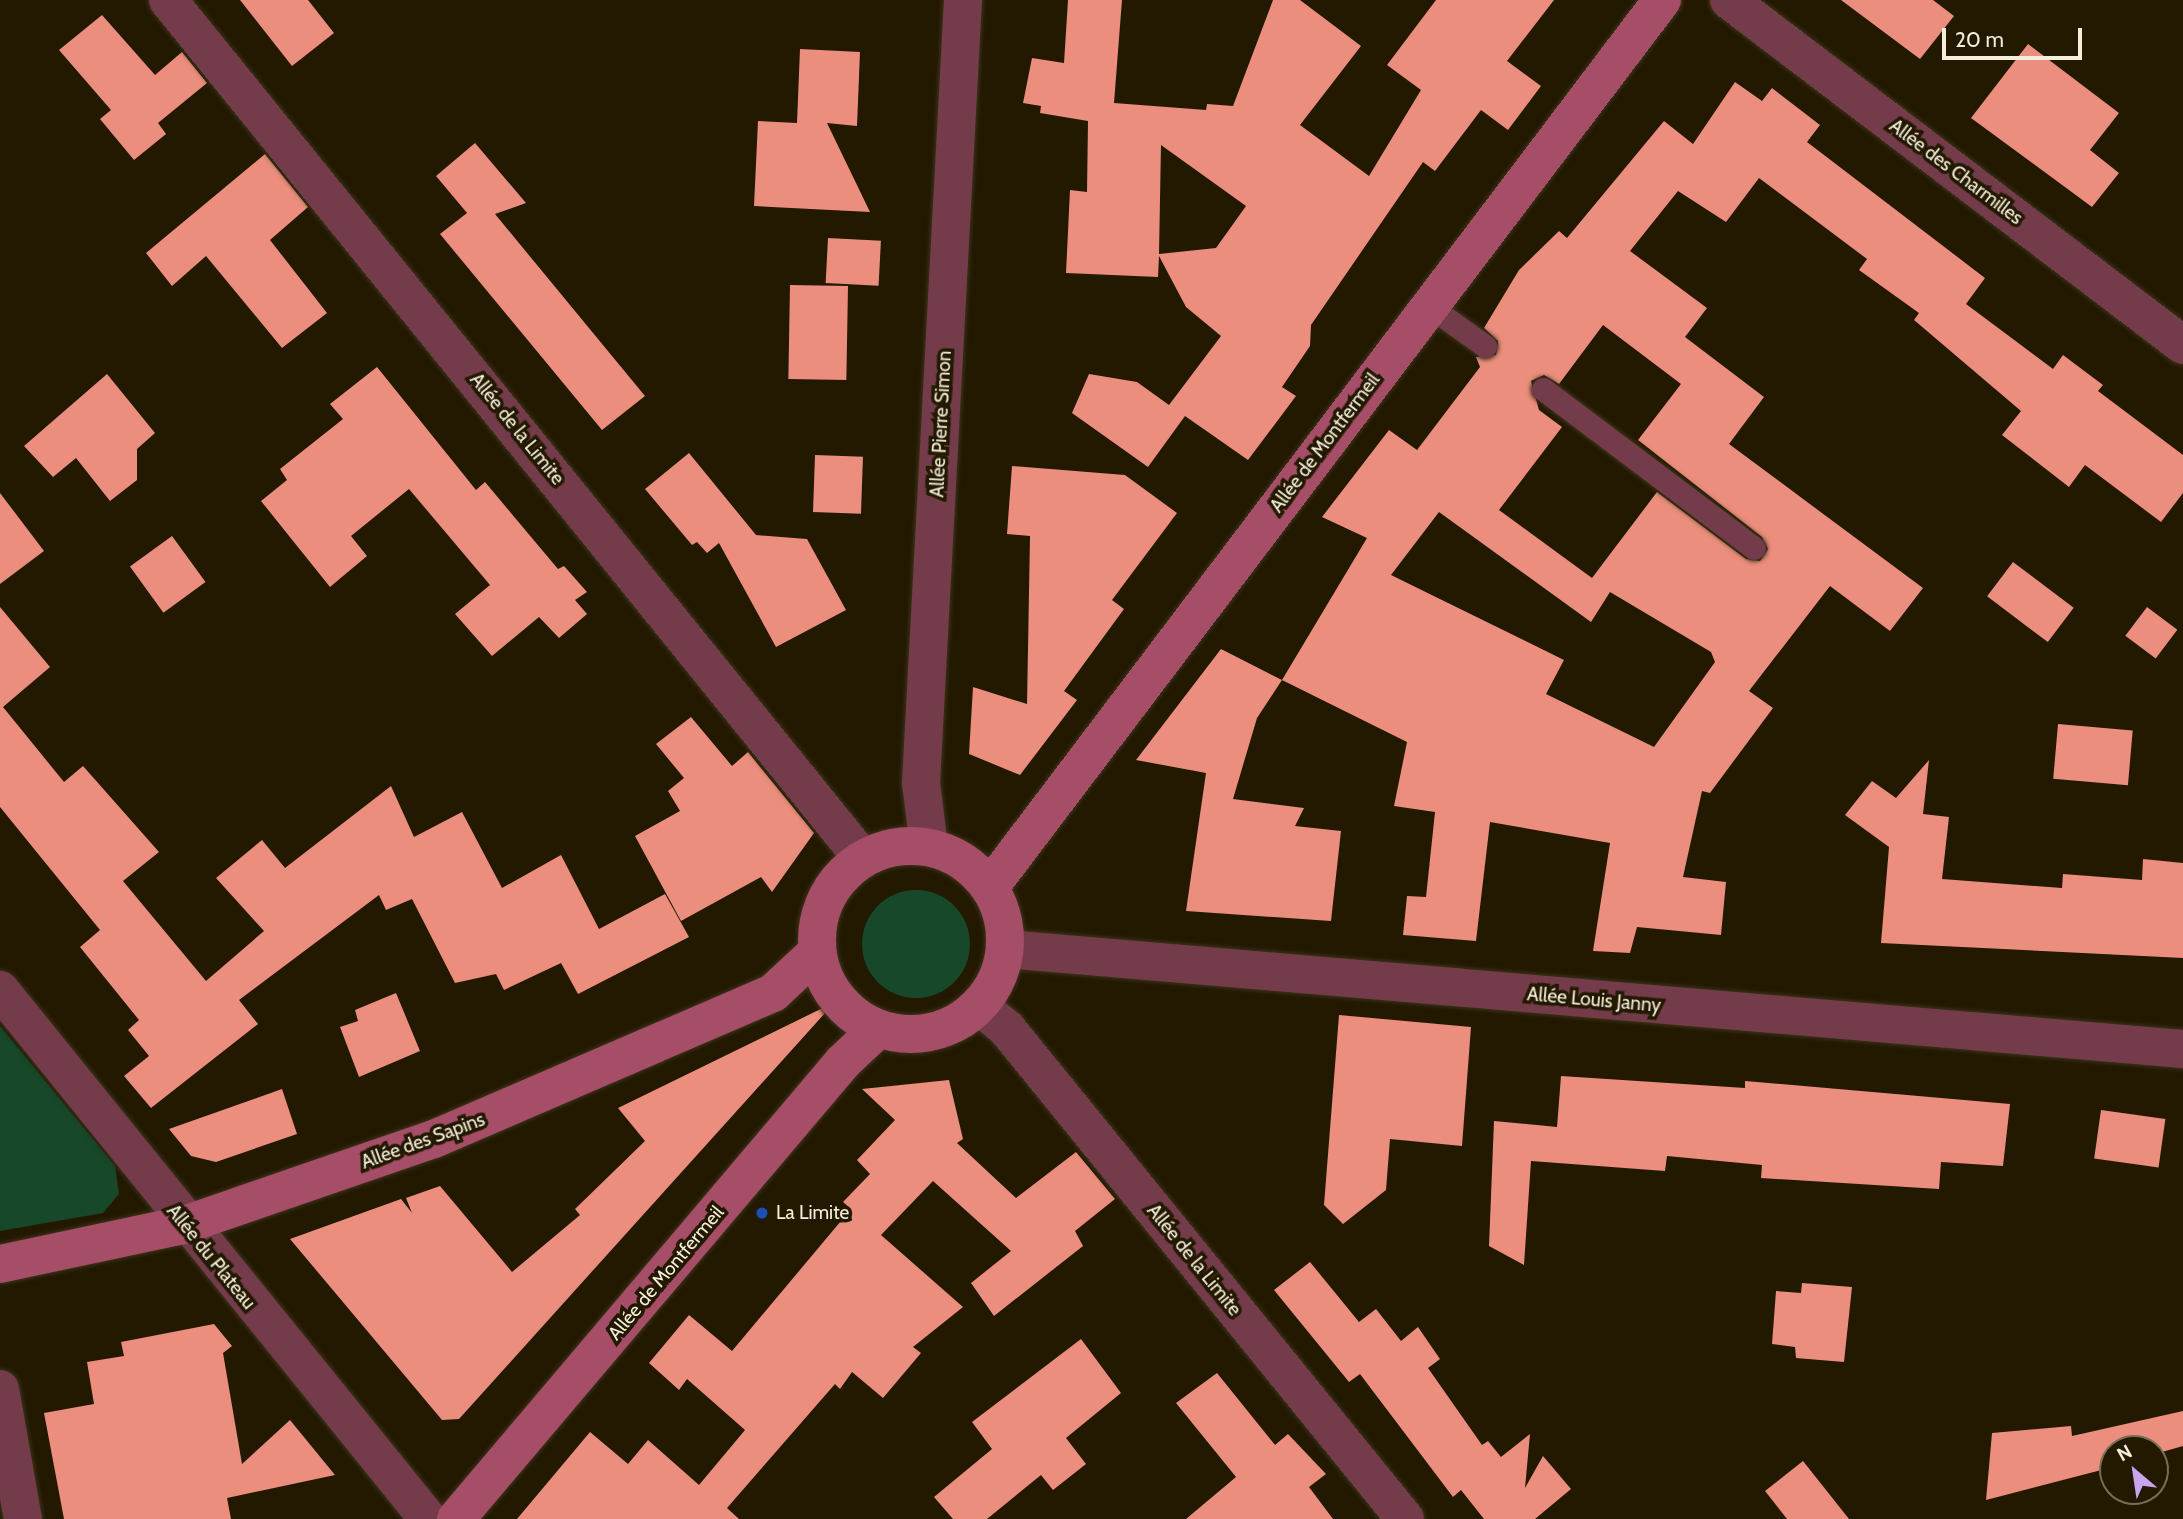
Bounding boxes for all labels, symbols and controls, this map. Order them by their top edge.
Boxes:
scale bar [1945,14,2085,58]
text: 20 m [1955,27,2004,52]
street label: Allée des Charmilles [1885,114,2027,230]
street label: Allée Pierre Simon [926,350,956,498]
street label: Allée de la Limite [465,369,569,489]
street label: Allée de Montfermeil [1265,369,1385,517]
street label: Allée Louis Janny [1526,983,1662,1017]
street label: Allée des Sapins [358,1108,488,1174]
street label: Allée du Plateau [162,1200,260,1314]
street label: Allée de la Limite [1142,1200,1246,1320]
street label: Allée de Montfermeil [603,1201,729,1345]
place label: La Limite [776,1202,849,1224]
marker: La Limite [754,1205,770,1221]
north arrow [2099,1435,2169,1505]
text: N [2113,1440,2136,1466]

